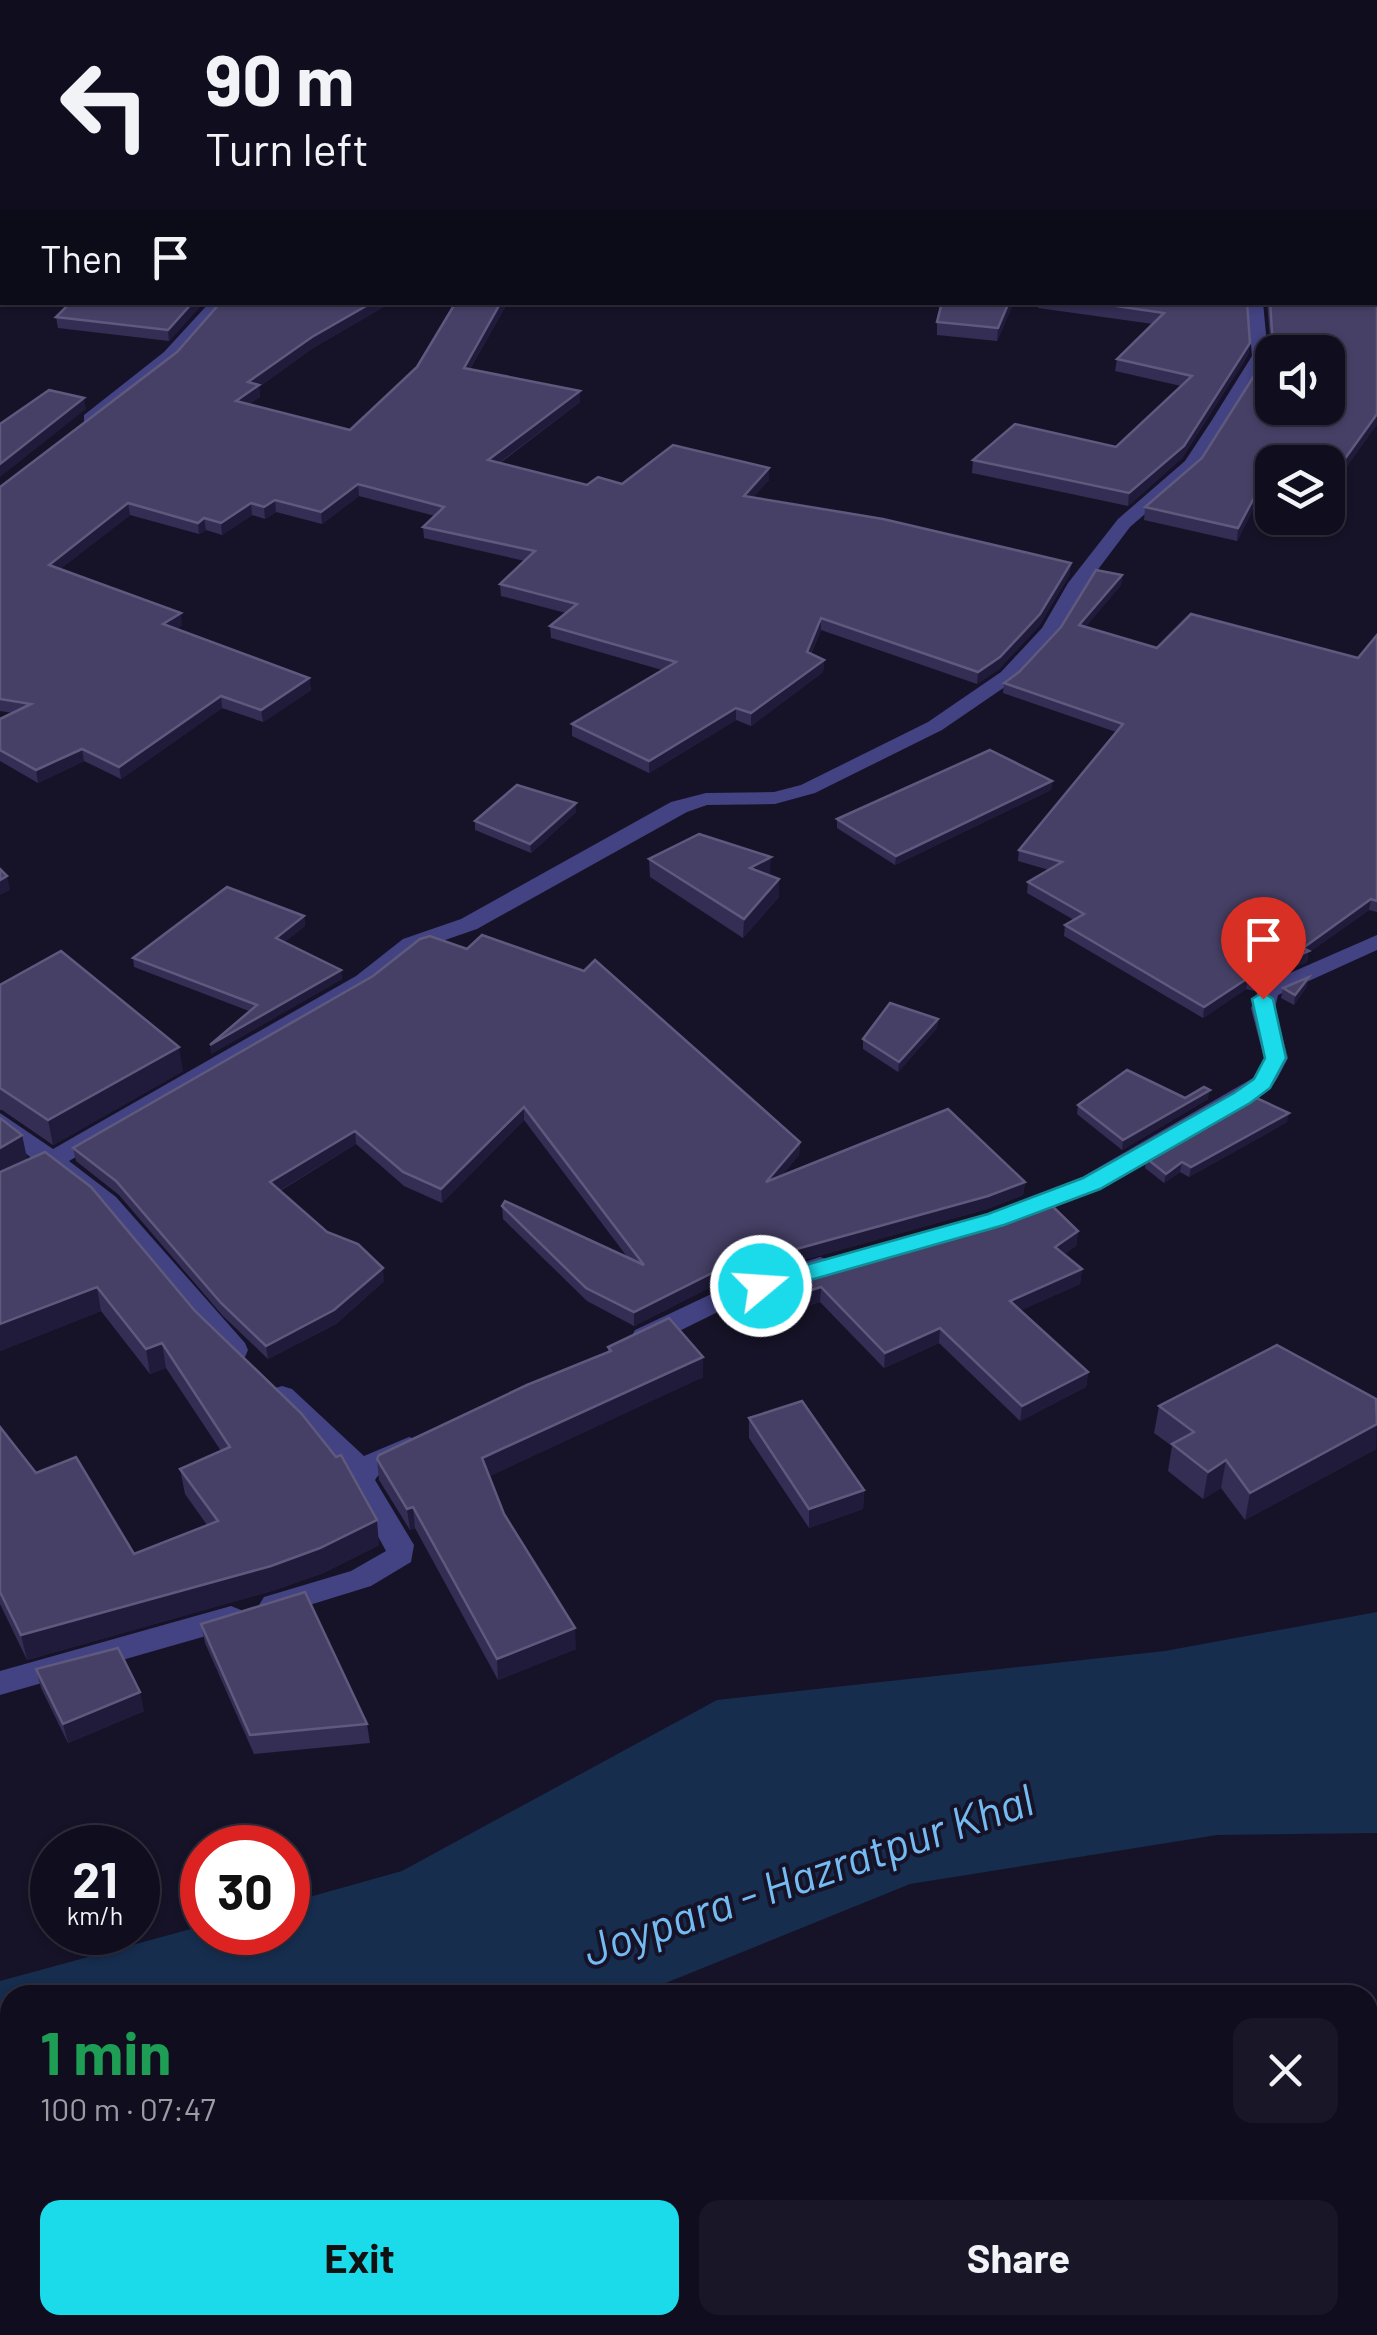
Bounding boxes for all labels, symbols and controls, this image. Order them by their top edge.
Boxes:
text: 90 m [205,36,355,120]
icon: left [40,40,170,170]
text: Turn left [205,121,369,175]
icon: arrive [143,230,198,285]
text: Then [40,235,123,281]
map controls [1255,335,1345,535]
button: sound [1255,335,1345,425]
button: layers [1255,445,1345,535]
pin [1221,897,1306,1000]
icon: arrive [1236,912,1291,967]
position arrow [709,1234,813,1338]
water label: Joypara - Hazratpur Khal [575,1771,1040,1976]
speed limit sign: 30 [180,1825,310,1955]
text: 21 [72,1848,118,1908]
text: km/h [67,1900,123,1930]
text: 1 min [40,2015,171,2087]
button: close [1233,2018,1338,2123]
text: 100 m · 07:47 [40,2089,216,2127]
button: Exit [40,2200,679,2315]
button: Share [699,2200,1338,2315]

